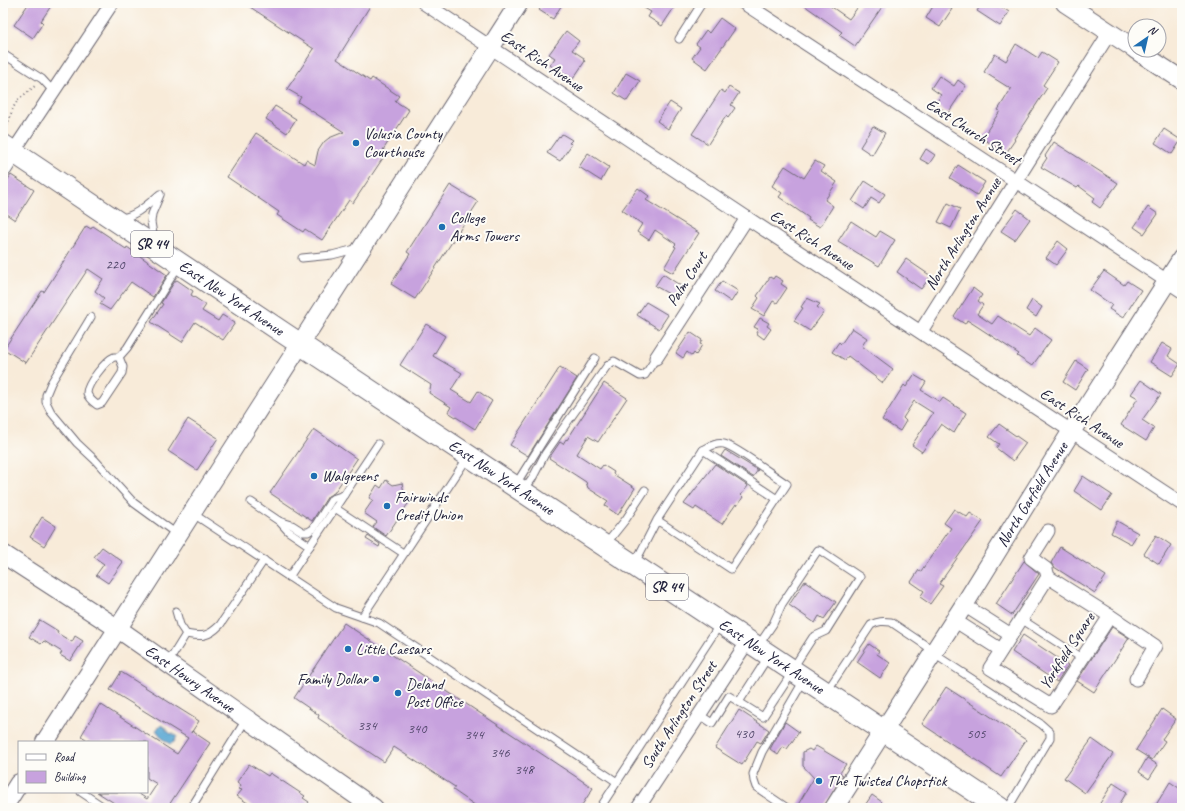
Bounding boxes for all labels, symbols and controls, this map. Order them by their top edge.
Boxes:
north arrow [1127,18,1167,58]
text: N [1146,22,1161,39]
street label: East Rich Avenue [497,26,589,97]
street label: East Church Street [922,94,1026,171]
place label: Volusia County Courthouse [364,124,444,162]
marker: Volusia County Courthouse [351,138,361,148]
street label: North Arlington Avenue [920,173,1006,294]
street label: East Rich Avenue [766,206,859,275]
place label: College Arms Towers [450,208,520,246]
marker: College Arms Towers [437,222,447,232]
road number: SR 44 [131,231,173,257]
street label: Palm Court [662,247,713,310]
house number: 220 [106,256,126,273]
street label: East New York Avenue [175,256,289,341]
street label: East Rich Avenue [1036,384,1129,453]
street label: East New York Avenue [445,435,559,520]
street label: North Garfield Avenue [992,437,1073,551]
place label: Walgreens [322,466,379,486]
marker: Walgreens [309,471,319,481]
place label: Fairwinds Credit Union [395,487,464,525]
marker: Fairwinds Credit Union [382,501,392,511]
road number: SR 44 [646,574,688,600]
street label: Yorkfield Square [1035,607,1100,693]
street label: East New York Avenue [715,614,829,700]
place label: Little Caesars [356,639,432,659]
street label: East Howry Avenue [141,641,240,718]
marker: Little Caesars [343,644,353,654]
street label: South Arlington Street [637,656,722,773]
place label: Family Dollar [297,669,369,689]
marker: Family Dollar [371,674,381,684]
place label: Deland Post Office [406,674,465,712]
marker: Deland Post Office [393,688,403,698]
house number: 334 [358,717,378,734]
house number: 340 [408,720,428,737]
house number: 430 [735,725,755,742]
house number: 505 [967,725,986,742]
house number: 344 [465,726,485,743]
legend [18,741,148,793]
house number: 346 [491,744,510,761]
text: Road [54,749,76,765]
house number: 348 [515,761,535,778]
text: Building [54,769,86,785]
place label: The Twisted Chopstick [827,771,948,791]
marker: The Twisted Chopstick [814,776,824,786]

